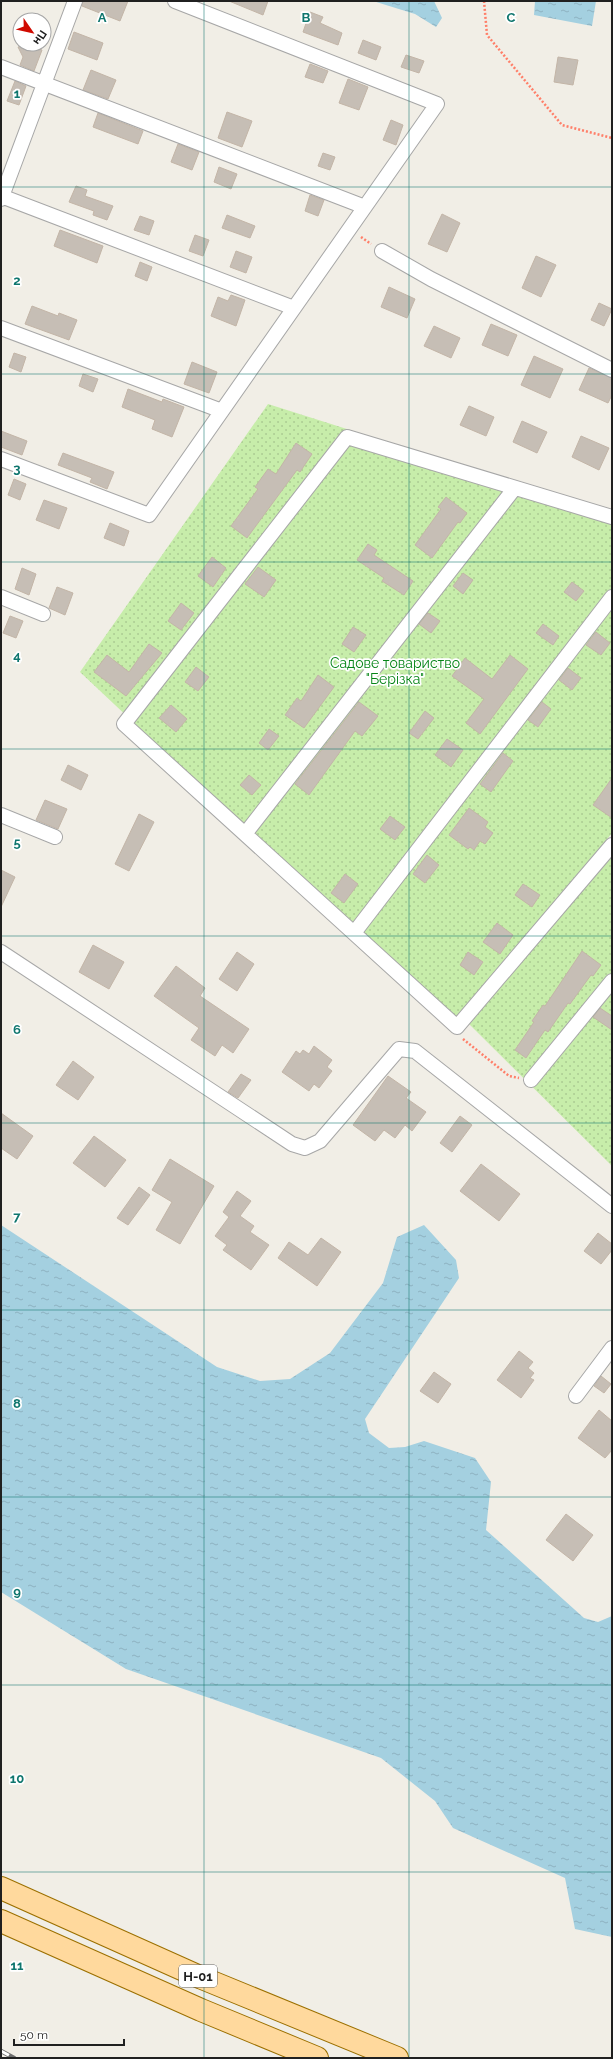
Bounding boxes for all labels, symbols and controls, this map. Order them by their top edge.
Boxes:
text: A [98,10,107,25]
text: B [302,10,311,25]
text: C [507,10,516,25]
north arrow [12,12,52,52]
text: Пн [30,28,49,47]
text: 1 [14,86,21,101]
text: 2 [13,273,21,288]
text: 3 [13,461,21,476]
text: 4 [13,648,21,663]
park label: Садове товариство "Берізка" [330,655,460,687]
text: 5 [13,835,21,850]
text: 6 [13,1022,21,1037]
text: 7 [13,1209,21,1224]
text: 8 [13,1396,21,1411]
text: 9 [13,1584,21,1599]
text: 10 [10,1771,24,1786]
text: 11 [11,1958,24,1973]
road number: Н-01 [179,1965,217,1987]
scale bar [14,2021,124,2047]
text: 50 m [20,2028,48,2042]

